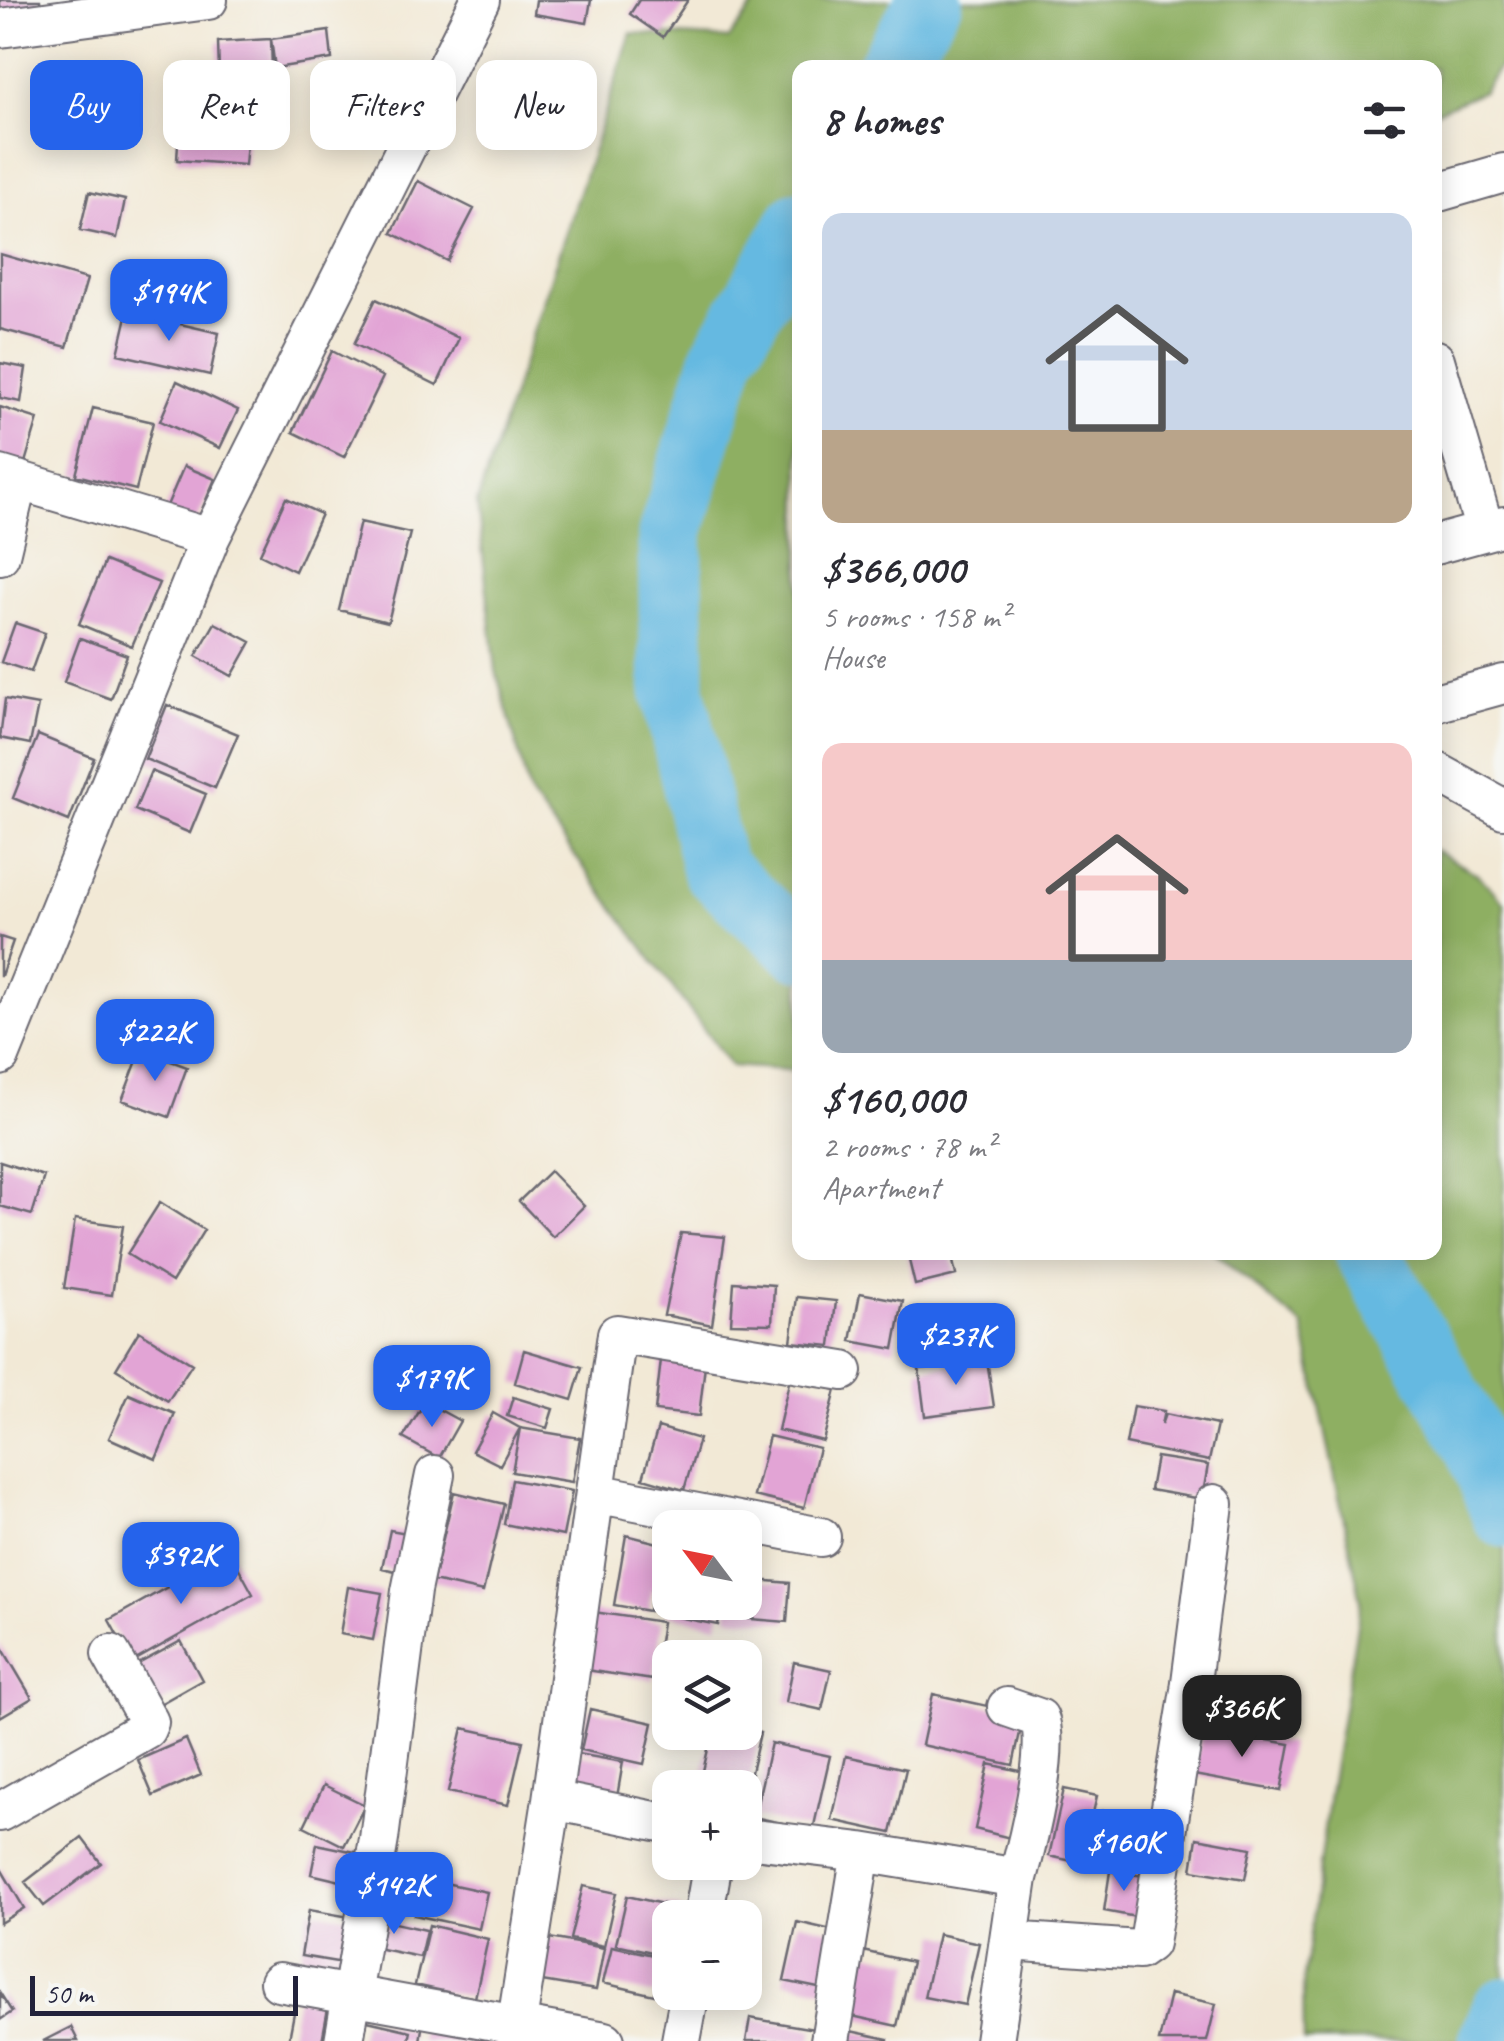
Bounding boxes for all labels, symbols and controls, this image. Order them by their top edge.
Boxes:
chip: Buy [30,60,143,150]
chip: Rent [163,60,290,150]
chip: Filters [310,60,456,150]
chip: New [476,60,597,150]
icon: filters [1357,93,1412,148]
text: 8 homes [822,94,941,147]
pin: $194K [99,259,239,344]
text: $194K [132,271,206,312]
icon: home [1027,278,1207,458]
text: $366,000 [822,543,964,596]
text: 5 rooms · 158 m² [822,596,1009,637]
text: House [822,637,884,678]
icon: home [1027,808,1207,988]
pin: $222K [85,999,225,1084]
text: $222K [118,1011,192,1052]
text: $160,000 [822,1073,964,1126]
text: 2 rooms · 78 m² [822,1126,995,1167]
text: Apartment [822,1167,940,1208]
pin: $237K [886,1303,1026,1388]
text: $237K [919,1315,993,1356]
pin: $179K [362,1345,502,1430]
text: $179K [395,1357,469,1398]
north arrow [652,1510,762,1620]
map controls [652,1510,762,2010]
pin: $392K [111,1522,251,1607]
text: $392K [144,1534,218,1575]
button: layers [652,1640,762,1750]
pin: $366K [1172,1675,1312,1760]
text: $366K [1204,1687,1280,1728]
button: + [652,1770,762,1880]
pin: $160K [1054,1809,1194,1894]
text: $160K [1087,1821,1161,1862]
pin: $142K [324,1852,464,1937]
text: $142K [357,1864,431,1905]
button: − [652,1900,762,2010]
scale bar [30,1971,298,2016]
text: 50 m [45,1976,93,2011]

